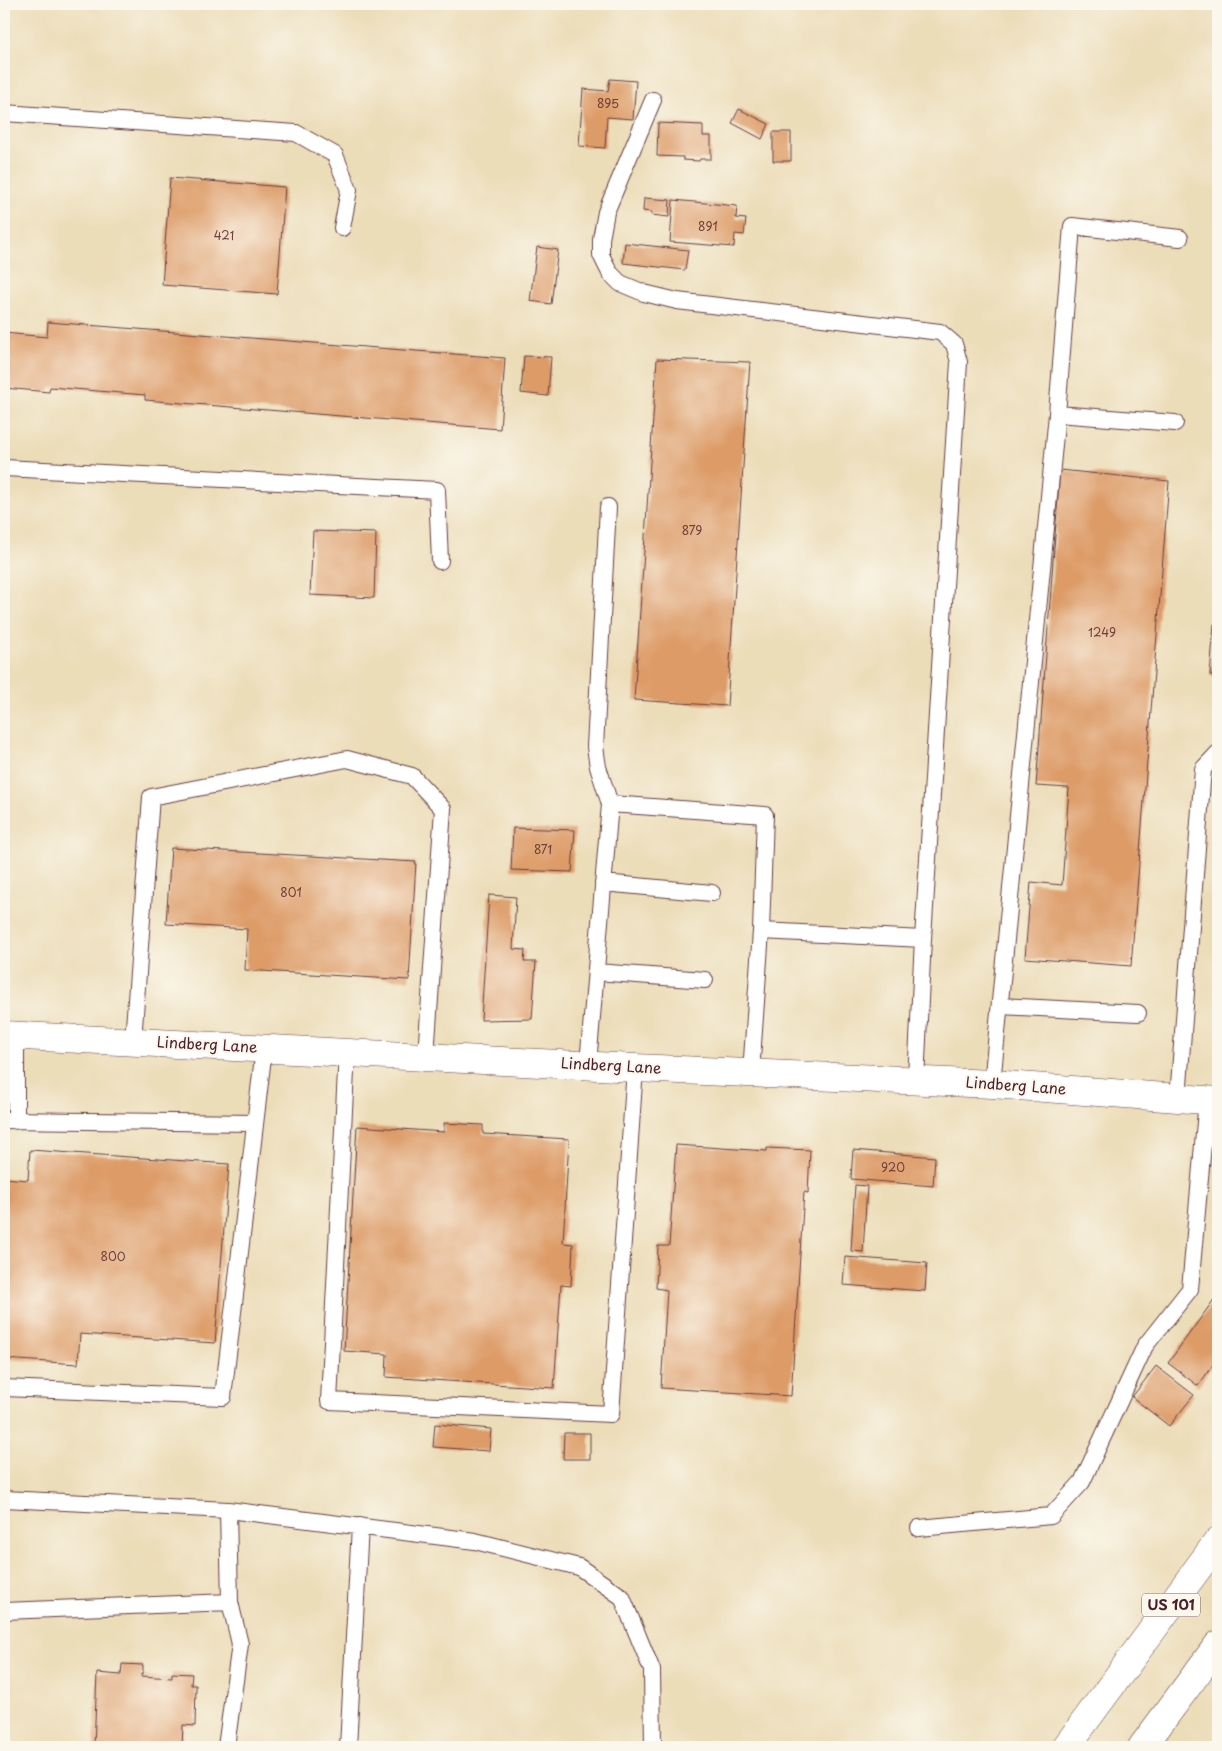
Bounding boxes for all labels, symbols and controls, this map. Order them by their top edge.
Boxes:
house number: 895 [597,94,619,112]
house number: 891 [698,217,718,235]
house number: 421 [214,226,234,244]
house number: 879 [682,521,702,539]
house number: 1249 [1088,623,1116,641]
house number: 871 [534,840,552,858]
house number: 801 [280,883,302,901]
street label: Lindberg Lane [156,1029,258,1058]
street label: Lindberg Lane [560,1050,662,1079]
street label: Lindberg Lane [965,1070,1067,1099]
house number: 920 [881,1158,905,1176]
house number: 800 [100,1247,126,1265]
road number: US 101 [1142,1594,1200,1616]

